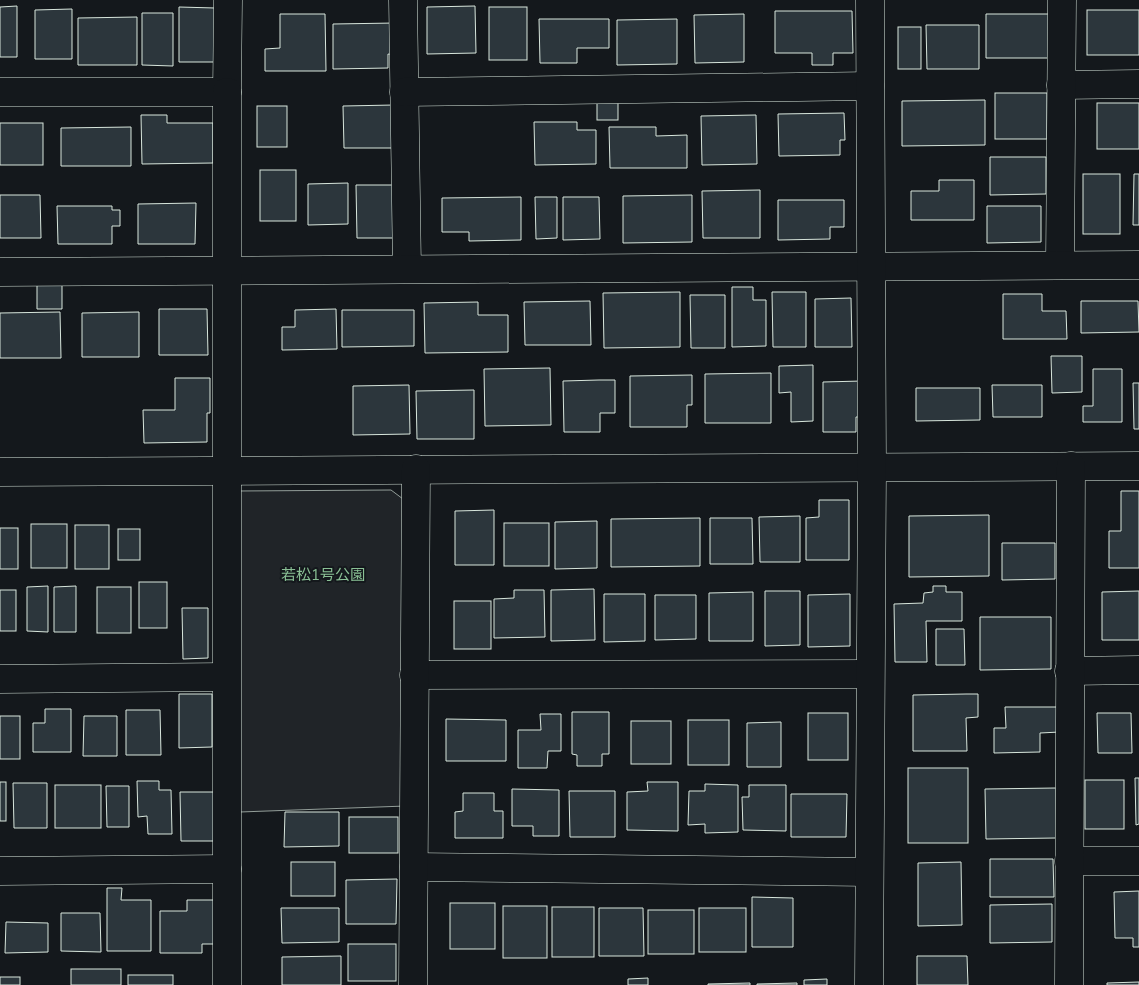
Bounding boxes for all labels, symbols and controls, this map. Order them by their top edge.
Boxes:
park label: 若松1号公園 [281,565,365,585]

